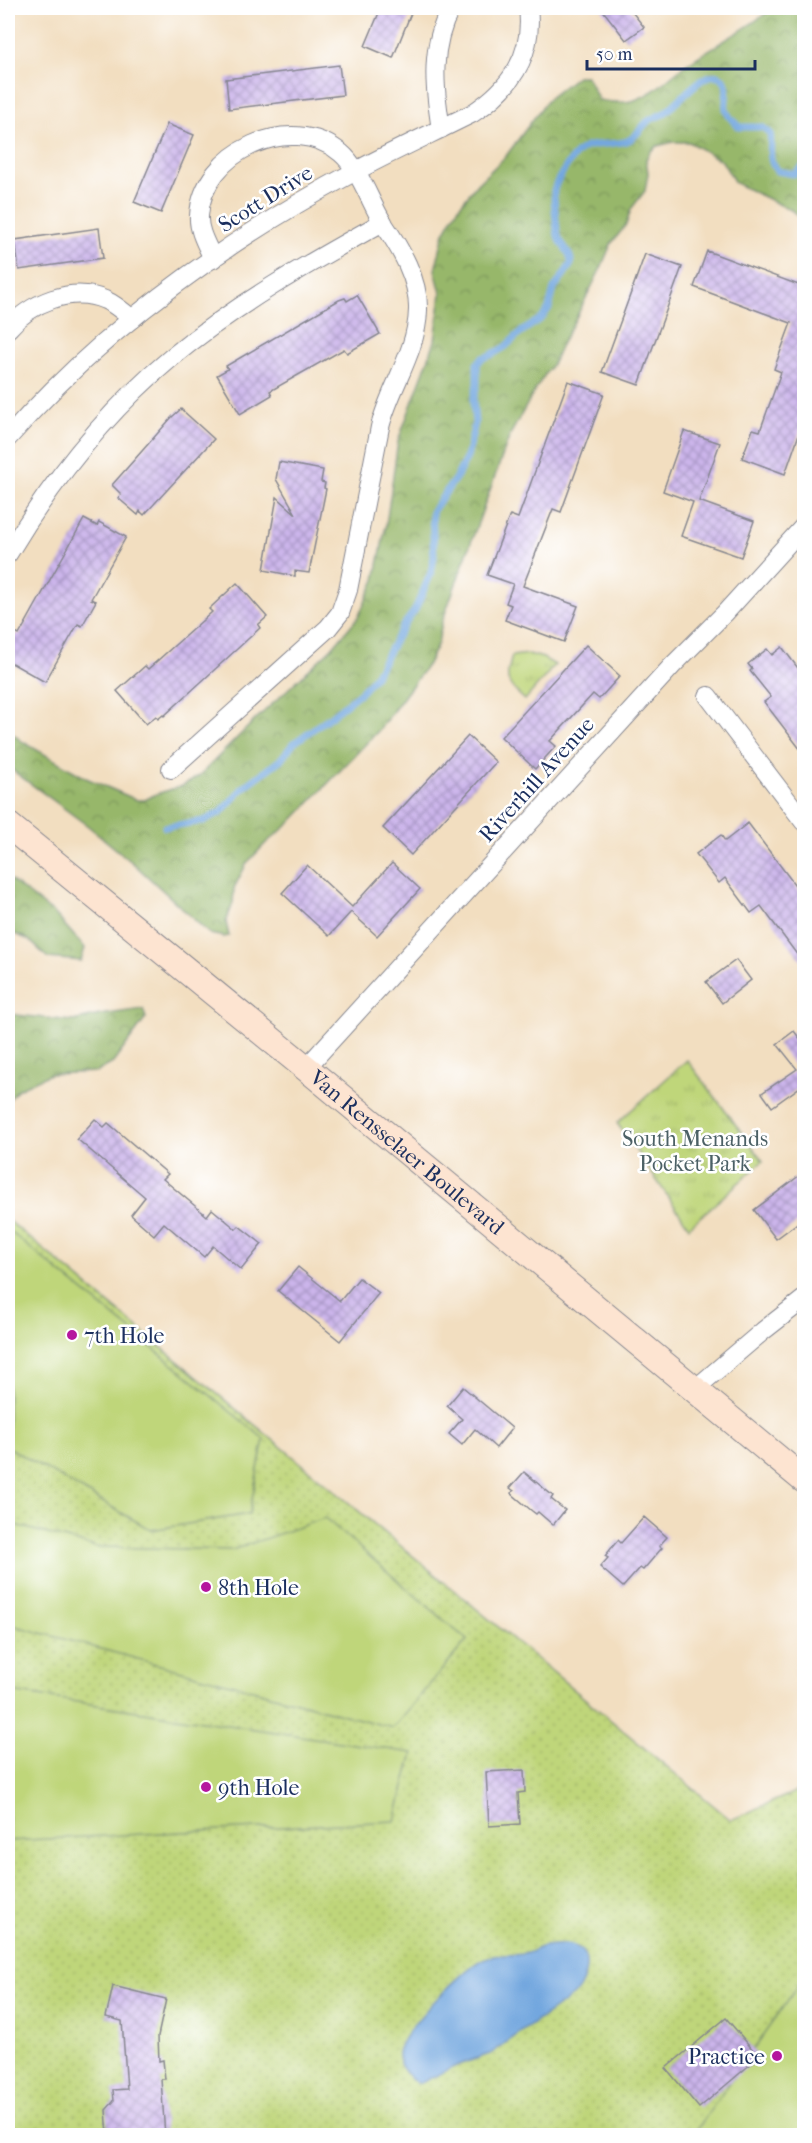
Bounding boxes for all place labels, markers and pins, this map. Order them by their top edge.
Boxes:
place label: 7th Hole [84,1323,165,1349]
marker: 7th Hole [65,1328,79,1342]
place label: 8th Hole [218,1575,299,1601]
marker: 8th Hole [199,1580,213,1594]
place label: 9th Hole [218,1775,299,1801]
marker: 9th Hole [199,1780,213,1794]
place label: Practice [688,2044,765,2070]
marker: Practice [770,2049,784,2063]

